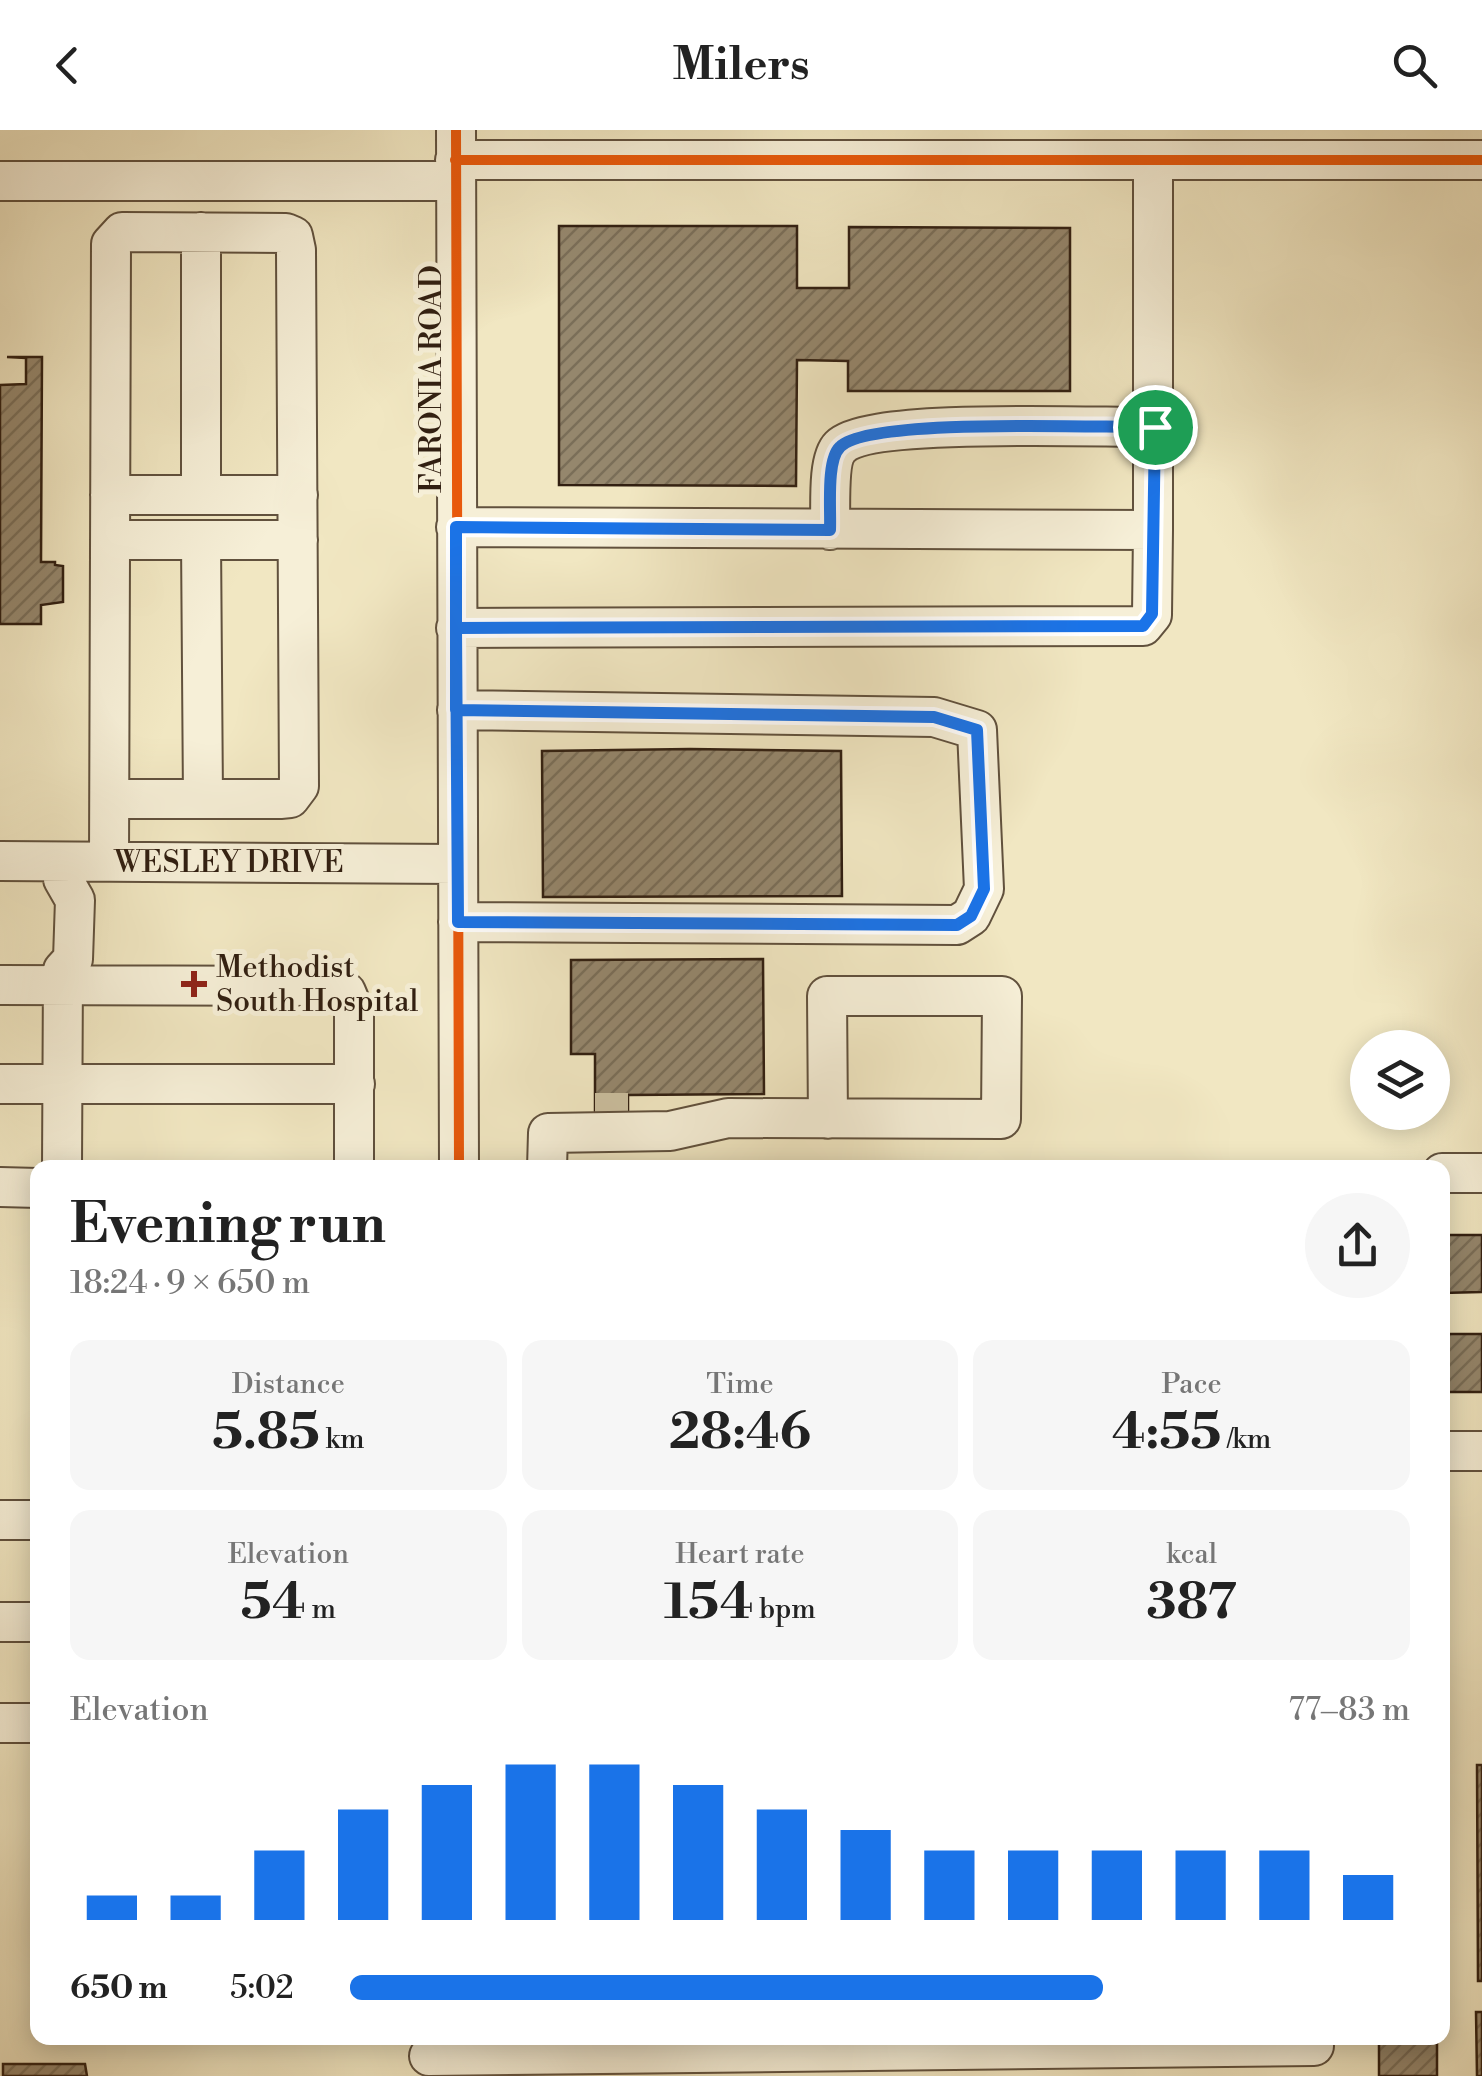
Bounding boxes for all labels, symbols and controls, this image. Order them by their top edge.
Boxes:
text: Milers [672,37,810,94]
icon: back [40,38,95,93]
icon: search [1387,38,1442,93]
street label: FARONIA ROAD [413,265,451,493]
pin [1113,385,1198,470]
icon: arrive [1128,400,1183,455]
street label: WESLEY DRIVE [113,844,344,882]
place label: Methodist South Hospital [216,949,418,1021]
marker: Methodist South Hospital [181,971,207,997]
map controls [1350,1030,1450,1130]
button: layers [1350,1030,1450,1130]
text: Evening run [70,1191,386,1260]
button: share [1305,1193,1410,1298]
text: 18:24 · 9 × 650 m [70,1263,310,1303]
text: Distance [232,1367,345,1402]
text: Time [706,1367,774,1402]
text: Pace [1162,1367,1222,1402]
text: 5.85 [212,1402,320,1464]
text: 28:46 [669,1402,811,1464]
text: 4:55 [1112,1402,1221,1464]
text: km [320,1422,365,1457]
text: /km [1221,1422,1271,1457]
text: Elevation [228,1537,349,1572]
text: Heart rate [675,1537,805,1572]
text: kcal [1166,1537,1217,1572]
text: 54 [241,1572,306,1634]
text: 154 [664,1572,753,1634]
text: 387 [1146,1572,1237,1634]
text: m [306,1592,336,1627]
text: bpm [753,1592,816,1627]
text: Elevation [70,1690,209,1730]
text: 77–83 m [1289,1690,1410,1730]
text: 650 m [70,1968,168,2008]
text: 5:02 [230,1968,294,2008]

